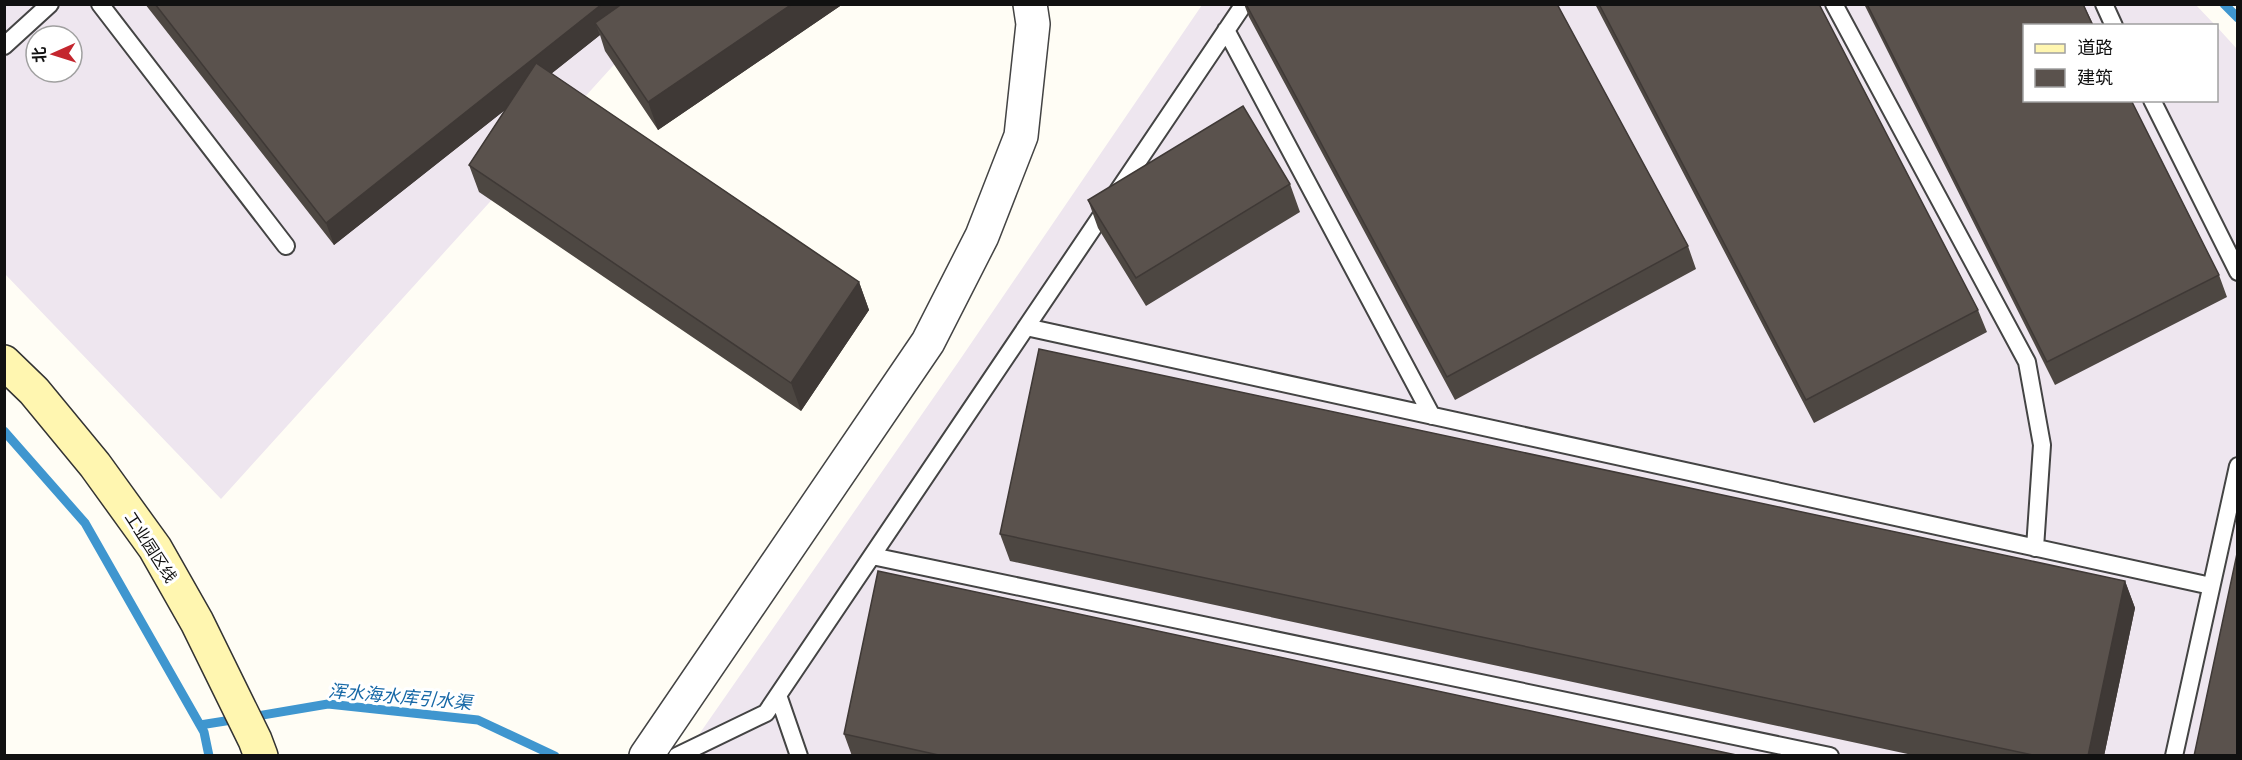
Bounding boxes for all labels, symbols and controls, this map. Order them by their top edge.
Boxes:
north arrow [24,24,84,84]
legend [2023,24,2218,102]
text: 道路 [2077,36,2113,59]
text: 北 [29,46,49,63]
text: 建筑 [2077,66,2113,89]
street label: 工业园区线 [121,508,181,586]
water label: 浑水海水库引水渠 [327,679,476,714]

